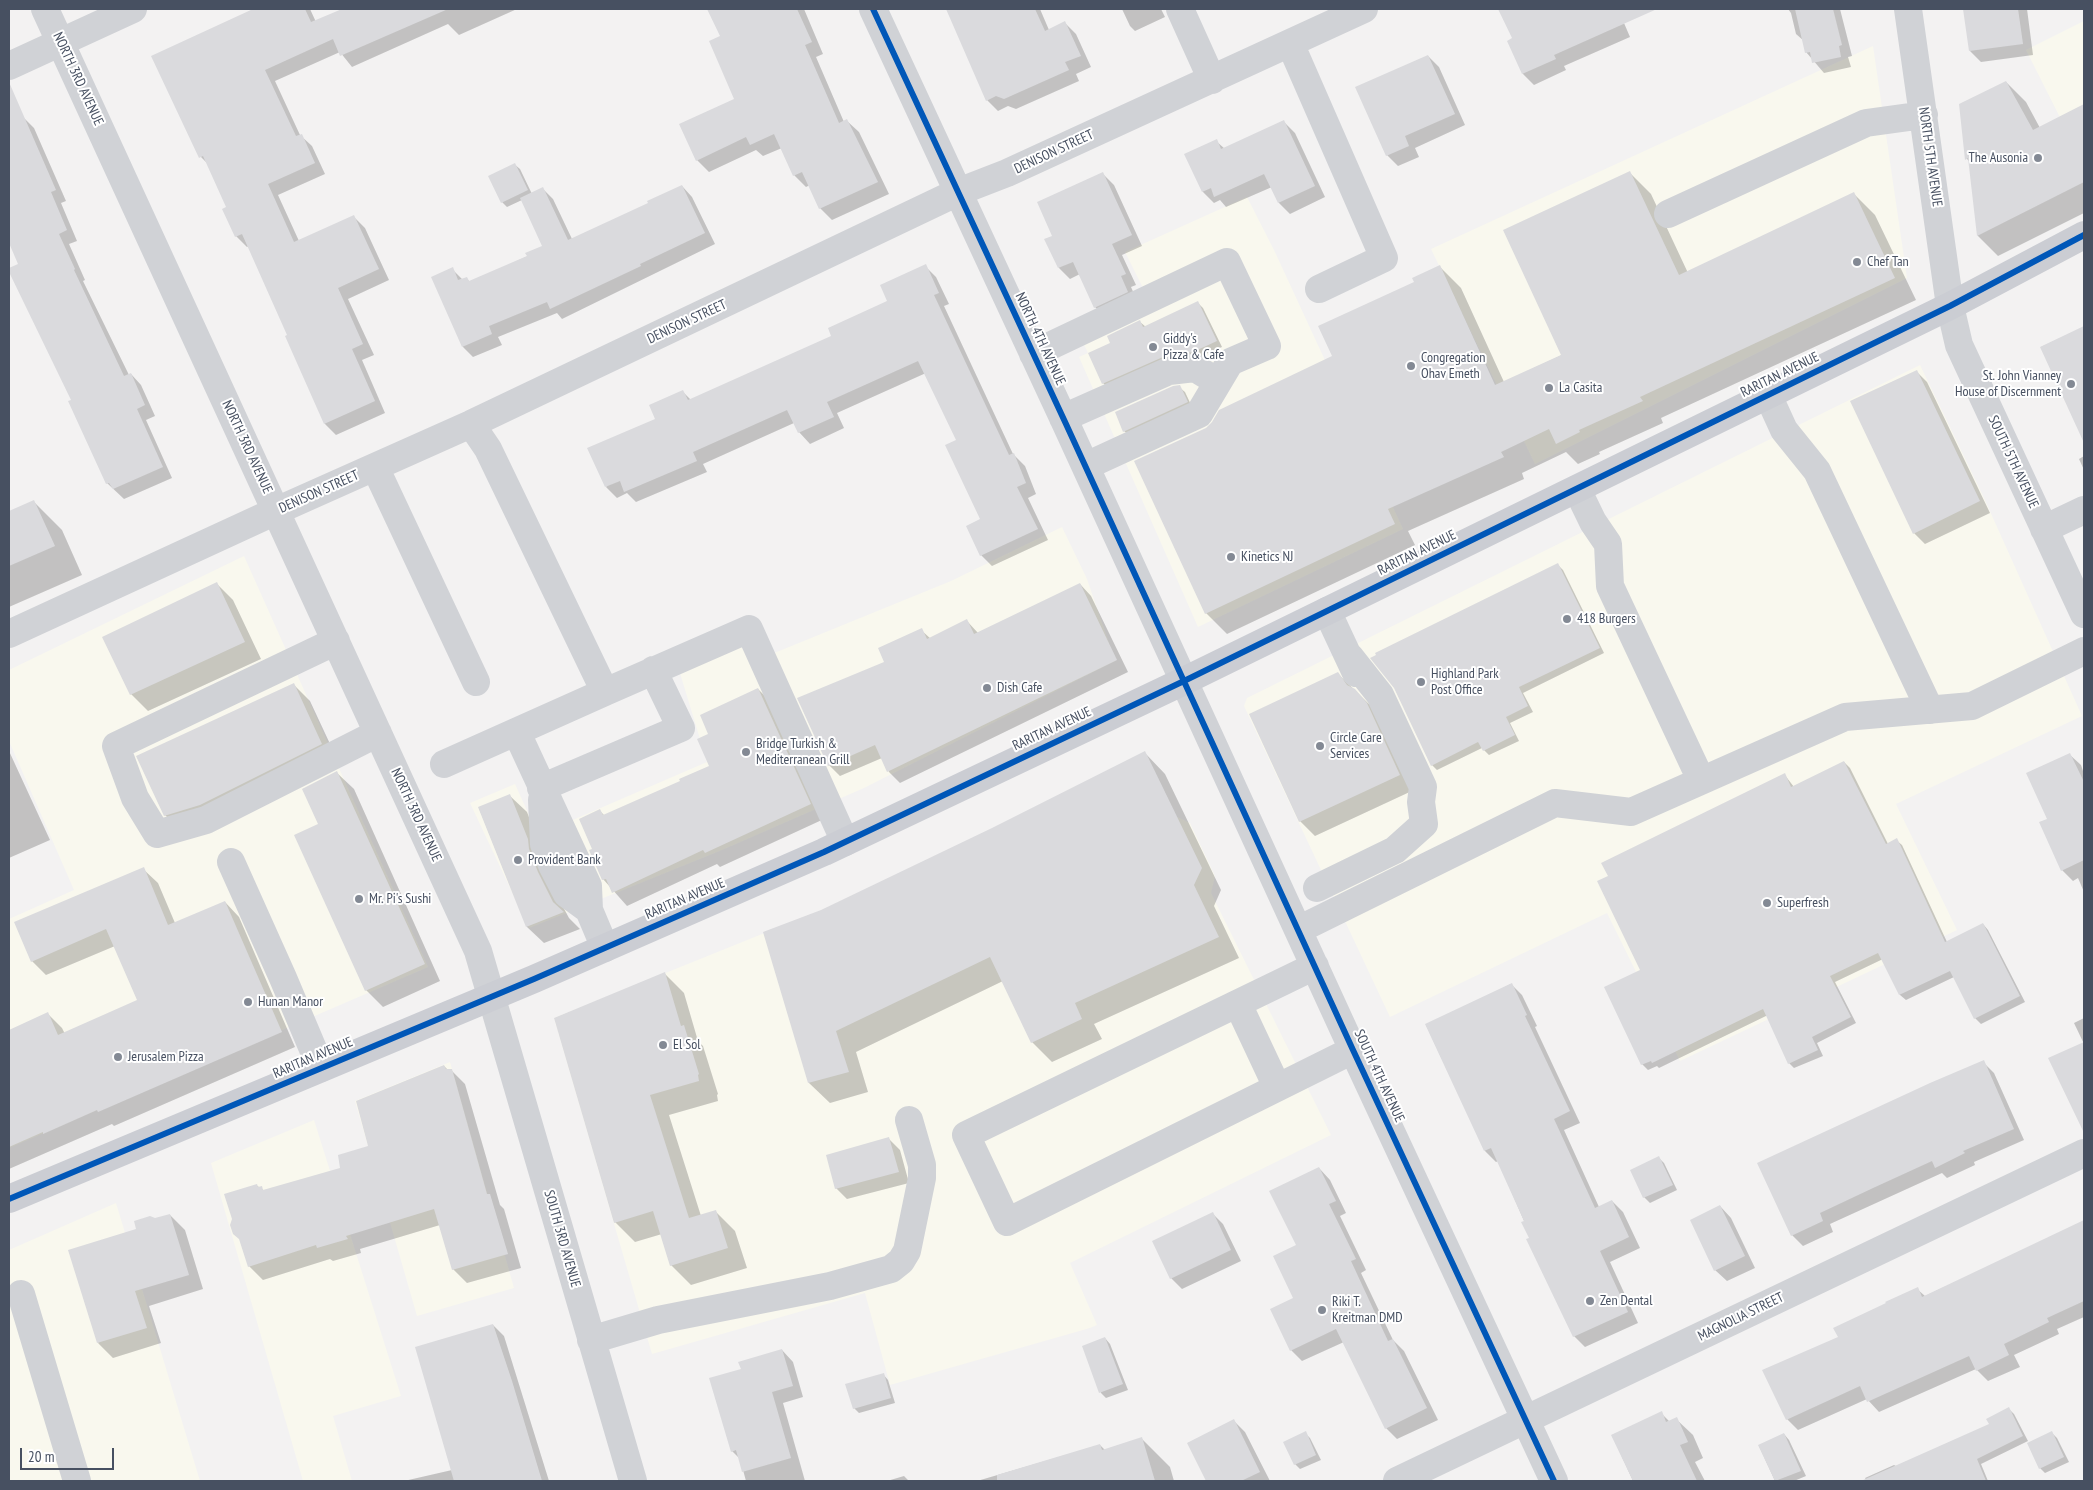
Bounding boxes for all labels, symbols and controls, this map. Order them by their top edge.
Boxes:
street label: NORTH 3RD AVENUE [49,30,107,128]
street label: NORTH 5TH AVENUE [1915,106,1945,208]
street label: DENISON STREET [1012,126,1096,178]
place label: The Ausonia [1969,150,2028,166]
marker: The Ausonia [2032,152,2044,164]
place label: Chef Tan [1867,254,1909,270]
marker: Chef Tan [1851,256,1863,268]
street label: NORTH 4TH AVENUE [1011,290,1069,388]
street label: DENISON STREET [645,296,729,348]
place label: Giddy's Pizza & Cafe [1163,331,1224,364]
marker: Giddy's Pizza & Cafe [1147,341,1159,353]
street label: RARITAN AVENUE [1738,349,1822,401]
place label: Congregation Ohav Emeth [1421,350,1485,382]
marker: Congregation Ohav Emeth [1405,360,1417,372]
place label: St. John Vianney House of Discernment [1955,368,2061,401]
marker: St. John Vianney House of Discernment [2065,378,2077,390]
place label: La Casita [1559,380,1602,396]
marker: La Casita [1543,382,1555,394]
street label: NORTH 3RD AVENUE [218,398,276,496]
street label: SOUTH 5TH AVENUE [1984,413,2042,511]
street label: DENISON STREET [276,467,362,517]
street label: RARITAN AVENUE [1375,527,1459,579]
place label: Kinetics NJ [1241,549,1293,565]
marker: Kinetics NJ [1225,551,1237,563]
place label: 418 Burgers [1577,611,1636,627]
marker: 418 Burgers [1561,613,1573,625]
place label: Highland Park Post Office [1431,666,1499,699]
marker: Highland Park Post Office [1415,676,1427,688]
place label: Dish Cafe [997,680,1042,696]
marker: Dish Cafe [981,682,993,694]
street label: RARITAN AVENUE [1010,703,1094,755]
place label: Circle Care Services [1330,730,1382,762]
place label: Bridge Turkish & Mediterranean Grill [756,736,850,769]
marker: Circle Care Services [1314,740,1326,752]
marker: Bridge Turkish & Mediterranean Grill [740,746,752,758]
street label: NORTH 3RD AVENUE [387,766,445,864]
place label: Provident Bank [528,852,601,868]
marker: Provident Bank [512,854,524,866]
street label: RARITAN AVENUE [643,875,727,923]
place label: Mr. Pi's Sushi [369,891,431,907]
marker: Mr. Pi's Sushi [353,893,365,905]
place label: Superfresh [1777,895,1829,911]
marker: Superfresh [1761,897,1773,909]
place label: Hunan Manor [258,994,323,1010]
marker: Hunan Manor [242,996,254,1008]
street label: SOUTH 4TH AVENUE [1350,1027,1408,1125]
street label: RARITAN AVENUE [271,1034,355,1082]
place label: El Sol [673,1037,701,1053]
marker: El Sol [657,1039,669,1051]
place label: Jerusalem Pizza [128,1049,204,1065]
marker: Jerusalem Pizza [112,1051,124,1063]
street label: SOUTH 3RD AVENUE [540,1188,584,1290]
street label: MAGNOLIA STREET [1695,1289,1787,1345]
place label: Zen Dental [1600,1293,1652,1309]
place label: Riki T. Kreitman DMD [1332,1294,1403,1326]
marker: Zen Dental [1584,1295,1596,1307]
marker: Riki T. Kreitman DMD [1316,1304,1328,1316]
scale bar [22,1438,116,1470]
text: 20 m [28,1447,54,1466]

